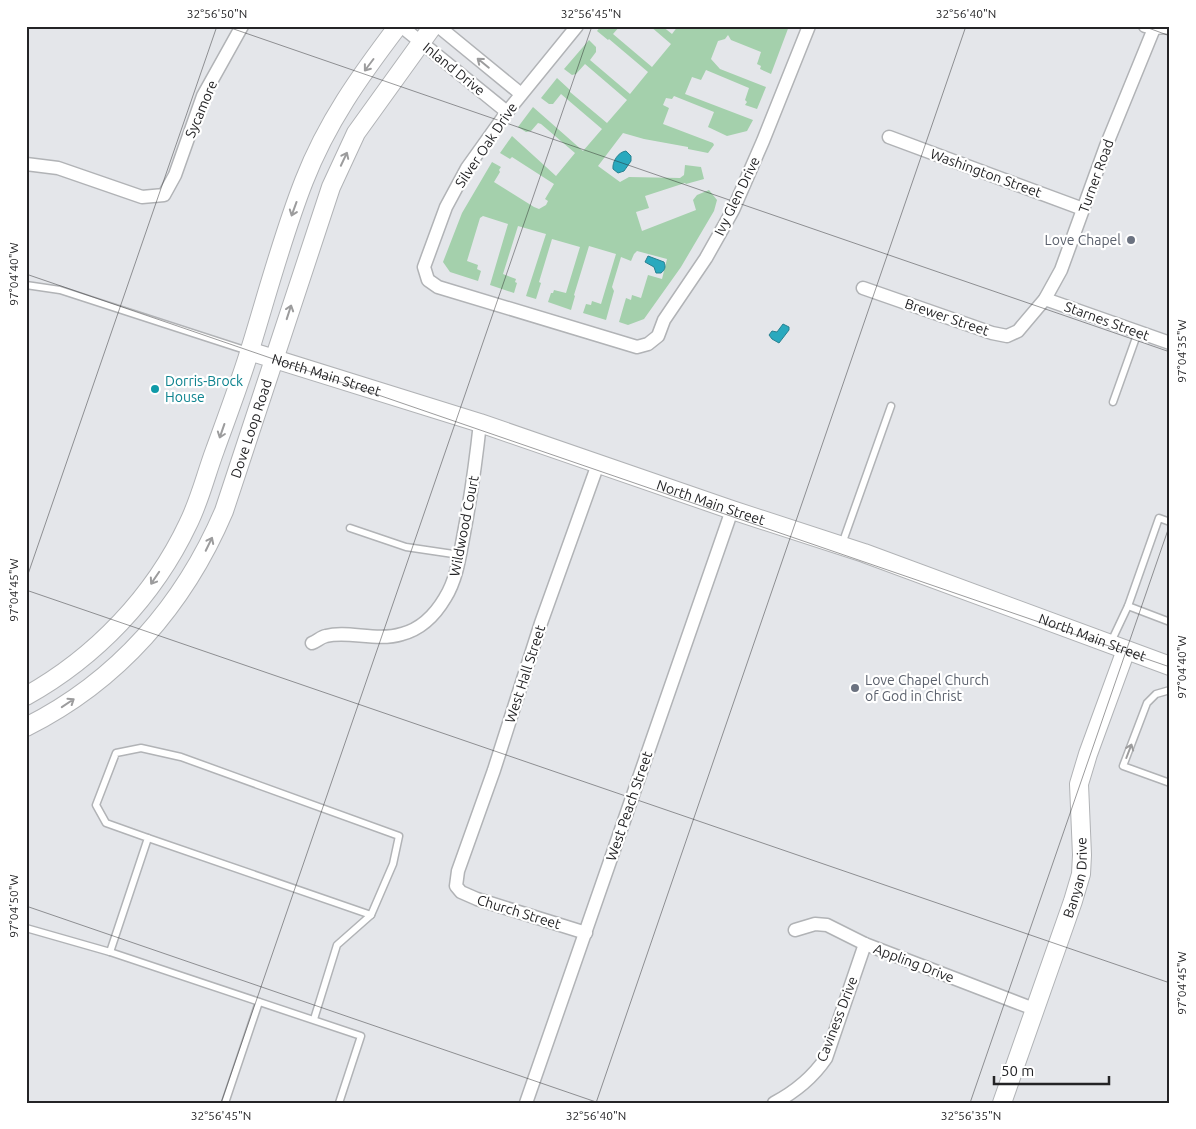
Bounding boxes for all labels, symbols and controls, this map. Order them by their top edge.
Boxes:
text: 32°56'50"N [187,7,247,20]
text: 32°56'45"N [561,7,621,20]
text: 32°56'40"N [936,7,996,20]
street label: Inland Drive [420,39,488,99]
one-way arrow [363,58,374,71]
one-way arrow [477,58,490,69]
street label: Sycamore [182,78,220,140]
street label: Silver Oak Drive [452,100,520,190]
street label: Turner Road [1075,137,1117,215]
street label: Washington Street [928,145,1044,201]
one-way arrow [339,152,349,167]
street label: Ivy Glen Drive [711,154,763,238]
one-way arrow [289,201,298,216]
place label: Love Chapel [1045,232,1121,248]
marker: Love Chapel [1125,234,1137,246]
text: 97°04'40"W [7,242,20,306]
street label: Brewer Street [903,295,992,339]
street label: Starnes Street [1062,298,1152,344]
one-way arrow [285,305,295,321]
text: 97°04'35"W [1175,319,1188,383]
street label: North Main Street [270,351,383,400]
place label: Dorris-Brock House [165,373,243,405]
street label: Dove Loop Road [227,377,275,480]
marker: Dorris-Brock House [149,383,161,395]
one-way arrow [217,422,226,438]
street label: Wildwood Court [446,474,482,578]
street label: North Main Street [654,477,767,528]
one-way arrow [204,536,214,551]
text: 97°04'45"W [7,558,20,622]
one-way arrow [150,571,161,585]
street label: North Main Street [1037,610,1149,665]
street label: West Hall Street [502,623,548,725]
text: 97°04'40"W [1175,635,1188,699]
place label: Love Chapel Church of God in Christ [865,672,989,704]
marker: Love Chapel Church of God in Christ [849,682,861,694]
one-way arrow [61,698,75,708]
one-way arrow [1125,744,1134,759]
street label: West Peach Street [603,749,655,863]
street label: Banyan Drive [1060,837,1090,920]
text: 97°04'50"W [7,874,20,938]
street label: Church Street [475,892,563,932]
street label: Appling Drive [871,940,957,986]
text: 97°04'45"W [1175,951,1188,1015]
street label: Caviness Drive [813,974,861,1064]
scale bar [994,1054,1108,1086]
text: 50 m [1001,1062,1034,1079]
text: 32°56'45"N [191,1109,251,1122]
text: 32°56'40"N [566,1109,626,1122]
text: 32°56'35"N [941,1109,1001,1122]

